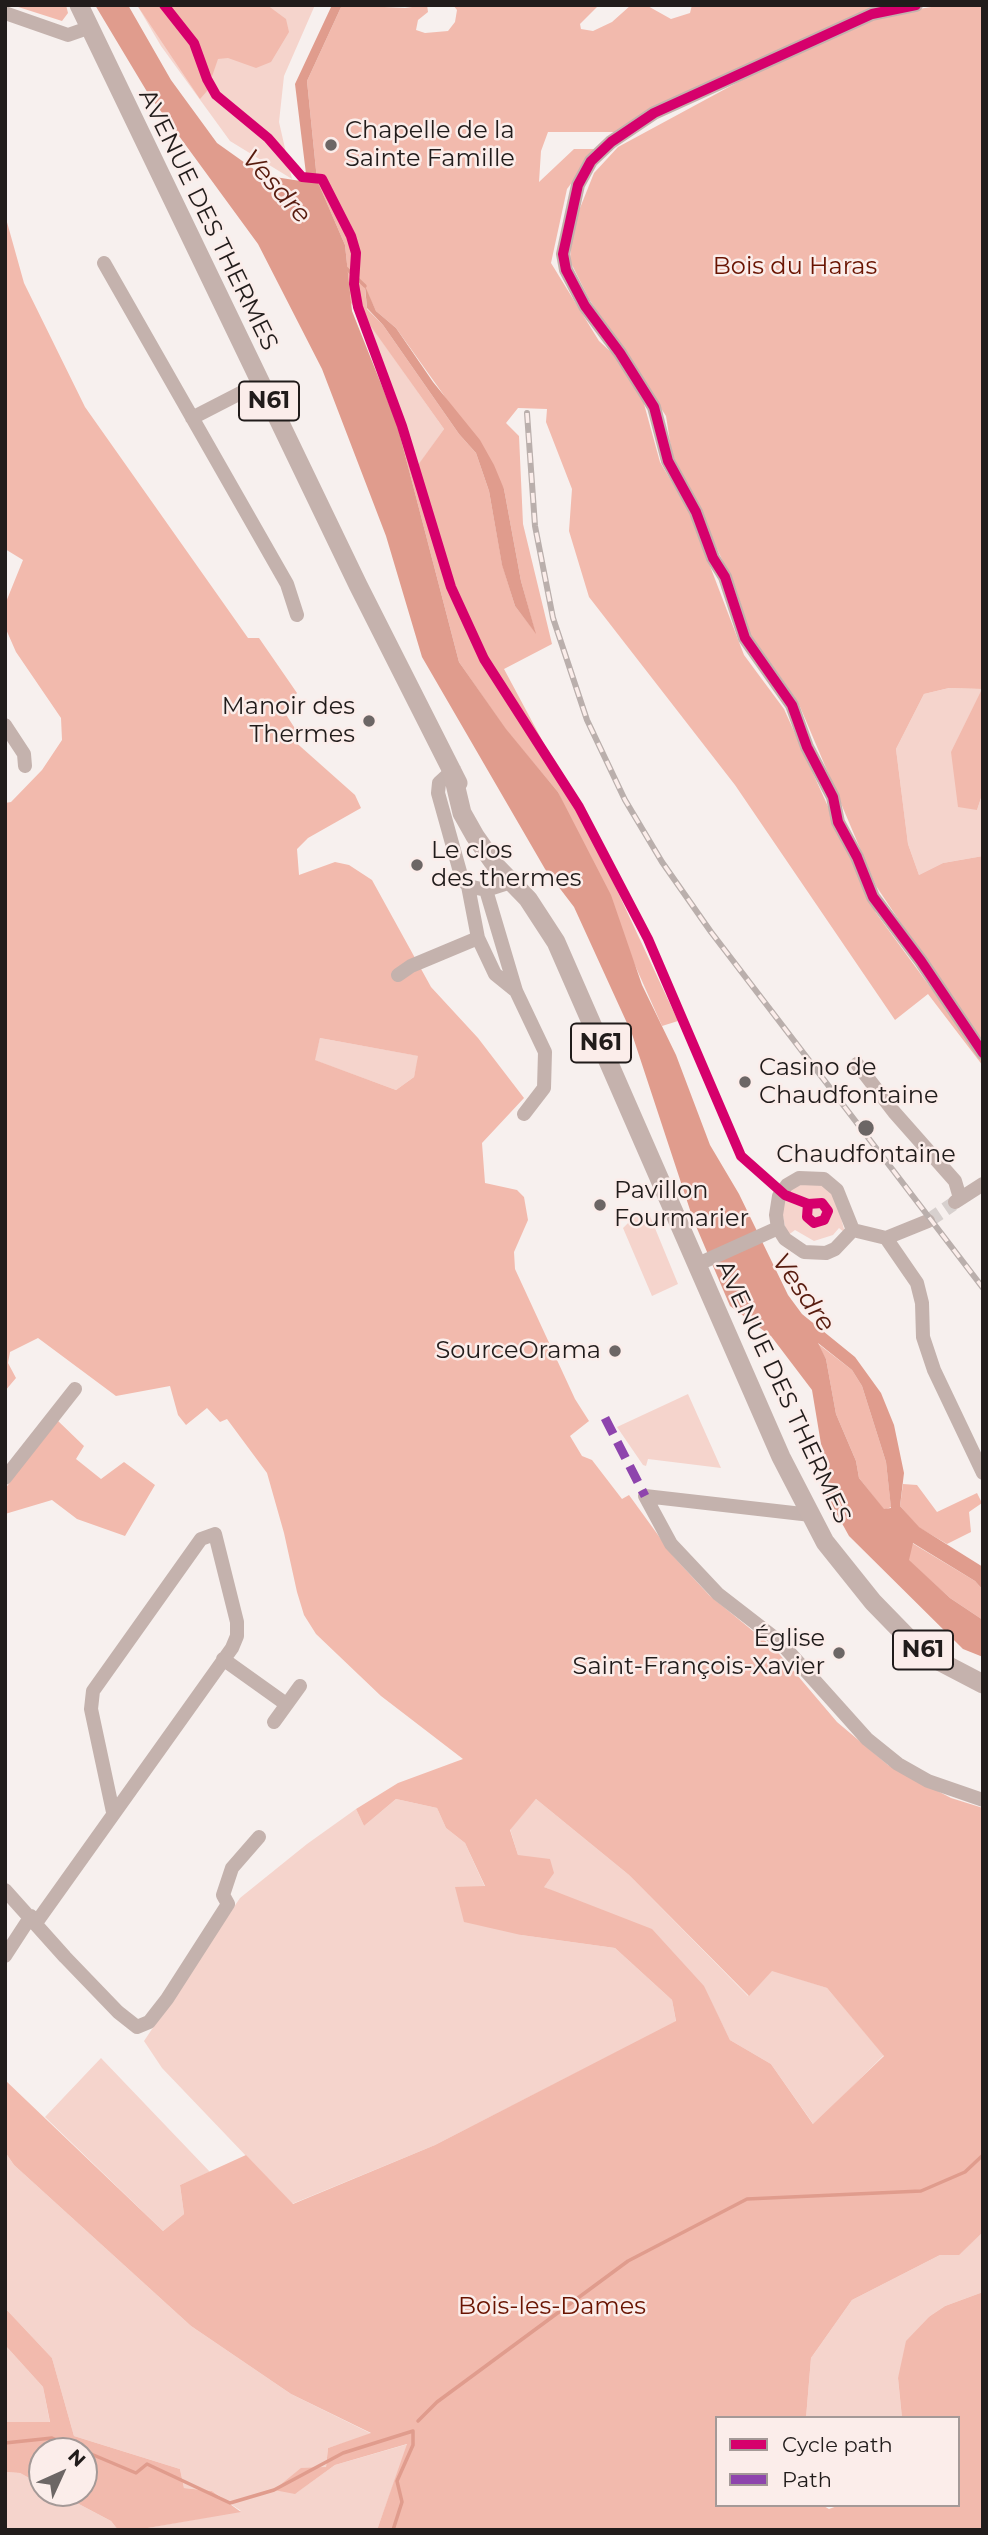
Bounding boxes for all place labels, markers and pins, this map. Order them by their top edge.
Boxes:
place label: Chapelle de la Sainte Famille [345,117,515,173]
marker: Chapelle de la Sainte Famille [323,137,339,153]
place label: Manoir des Thermes [222,693,355,749]
marker: Manoir des Thermes [361,713,377,729]
place label: Le clos des thermes [431,837,581,893]
marker: Le clos des thermes [409,857,425,873]
place label: Casino de Chaudfontaine [759,1054,939,1110]
marker: Casino de Chaudfontaine [737,1074,753,1090]
marker: Chaudfontaine [856,1118,876,1138]
place label: Chaudfontaine [776,1141,956,1169]
place label: Pavillon Fourmarier [614,1177,749,1233]
marker: Pavillon Fourmarier [592,1197,608,1213]
place label: SourceOrama [435,1337,601,1365]
marker: SourceOrama [607,1343,623,1359]
place label: Église Saint-François-Xavier [573,1625,825,1681]
marker: Église Saint-François-Xavier [831,1645,847,1661]

